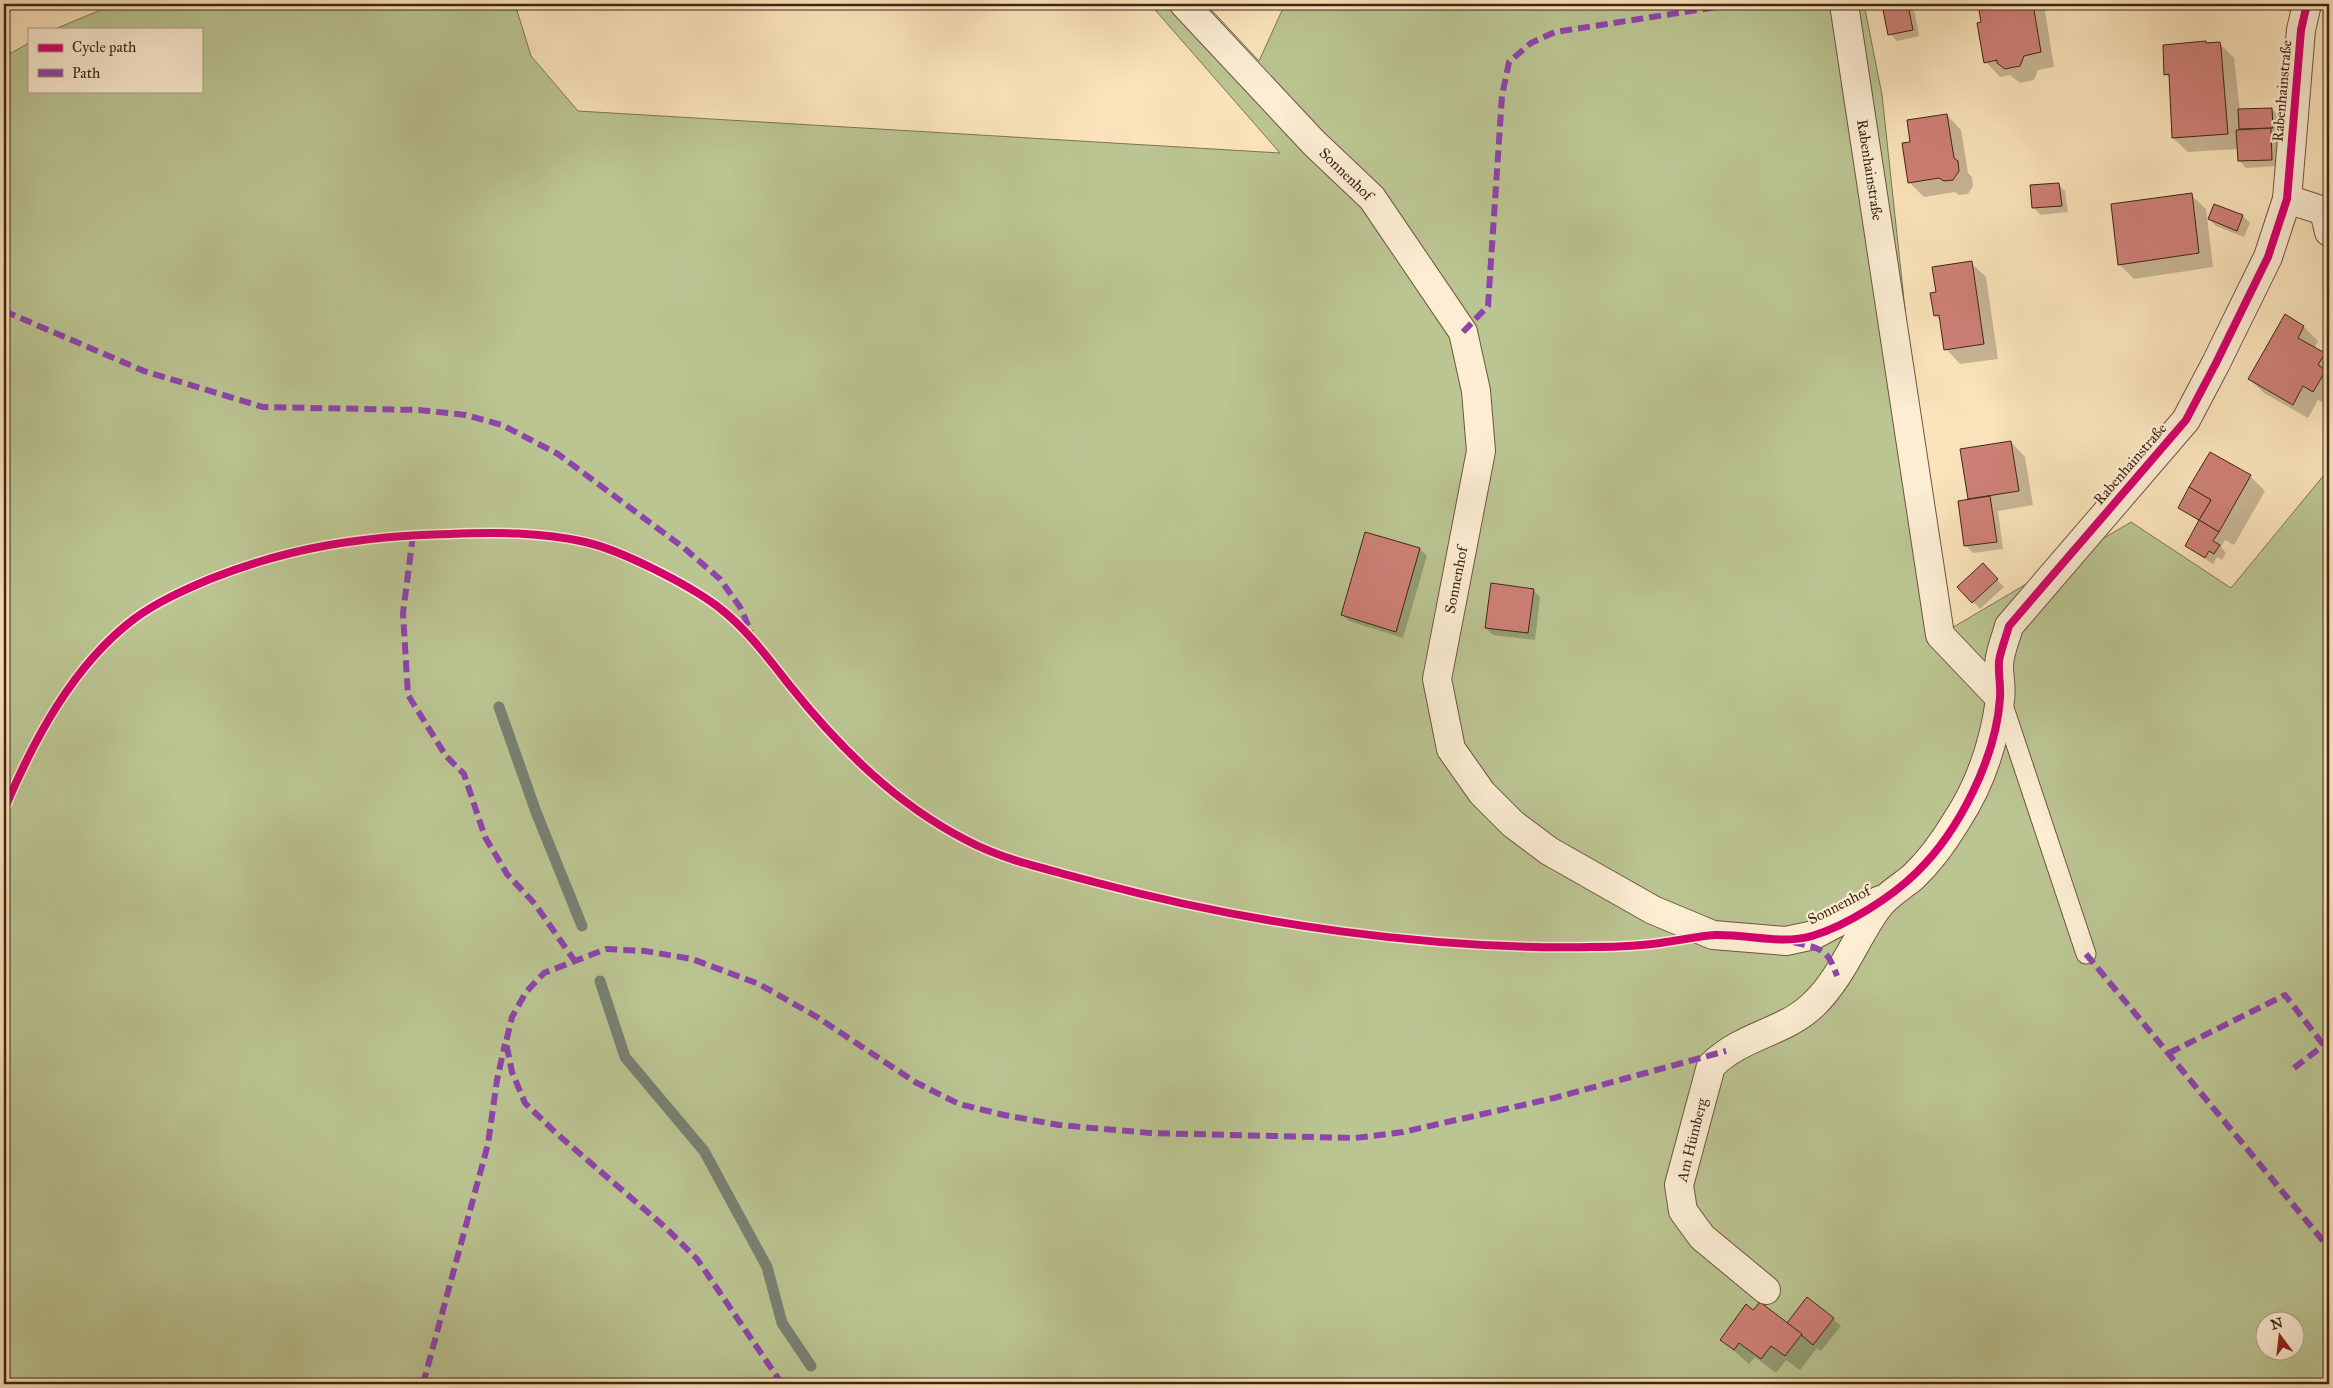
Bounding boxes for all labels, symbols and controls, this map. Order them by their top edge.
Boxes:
legend [28,28,202,92]
text: Cycle path [72,38,137,56]
street label: Rabenhainstraße [2269,39,2295,143]
text: Path [72,64,101,82]
street label: Rabenhainstraße [1853,118,1887,222]
street label: Sonnenhof [1315,144,1379,206]
street label: Rabenhainstraße [2090,420,2170,508]
street label: Sonnenhof [1441,542,1472,615]
street label: Sonnenhof [1805,880,1876,928]
street label: Am Hümberg [1673,1095,1711,1185]
north arrow [2256,1310,2306,1360]
text: N [2269,1314,2285,1334]

